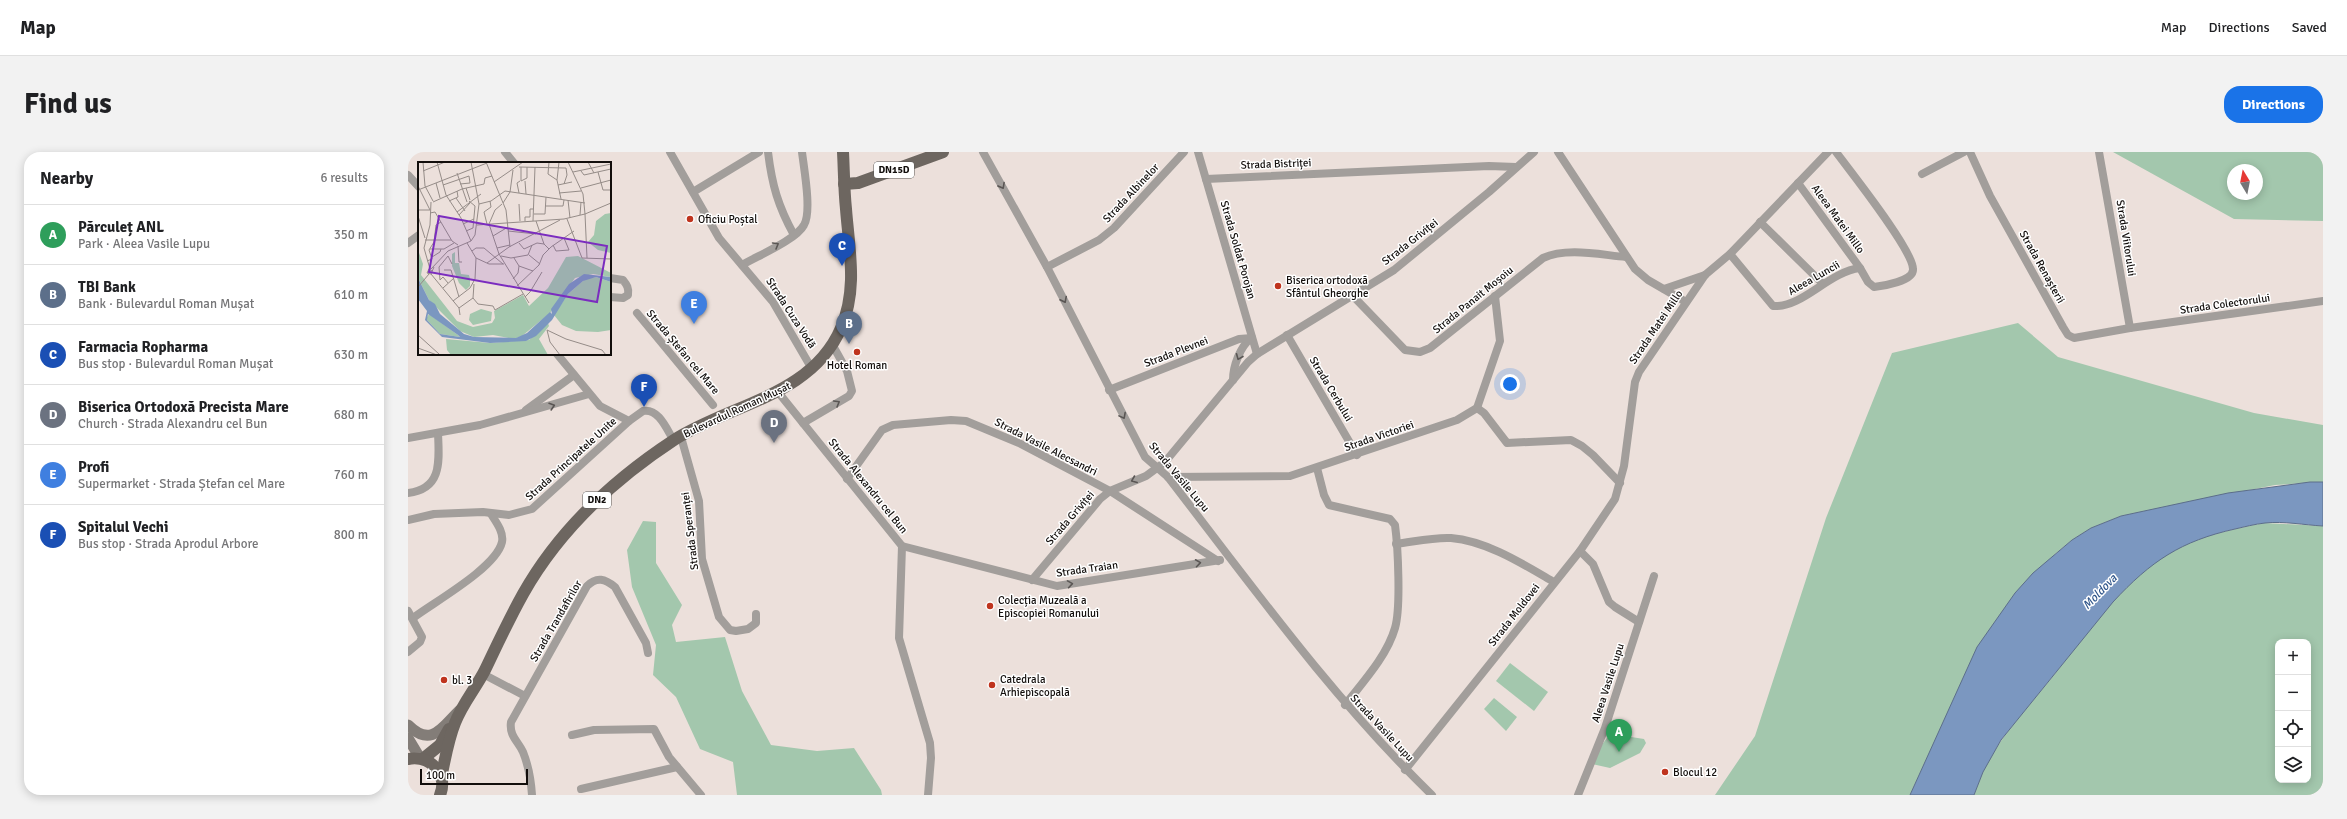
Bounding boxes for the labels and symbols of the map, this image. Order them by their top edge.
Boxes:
street label: Strada Bistriței [1240,156,1312,172]
street label: Strada Albinelor [1100,161,1162,225]
inset map [418,162,611,355]
road number: DN15D [874,162,914,178]
north arrow [2227,164,2263,200]
one-way arrow [997,182,1005,189]
street label: Aleea Matei Millo [1809,182,1867,256]
street label: Strada Soldat Porojan [1218,199,1258,301]
street label: Strada Viitorului [2114,199,2138,277]
place label: Oficiu Poștal [698,213,758,226]
marker: Oficiu Poștal [685,214,695,224]
street label: Strada Griviței [1379,216,1441,268]
street label: Strada Renașterii [2017,228,2067,306]
pin: C [829,233,855,266]
one-way arrow [772,243,779,250]
street label: Aleea Luncii [1786,258,1842,298]
street label: Strada Panait Moșoiu [1430,264,1516,336]
place label: Biserica ortodoxă Sfântul Gheorghe [1286,274,1368,300]
street label: Strada Cuza Vodă [763,275,819,351]
marker: Biserica ortodoxă Sfântul Gheorghe [1273,281,1283,291]
street label: Strada Matei Millo [1627,287,1686,366]
pin: E [681,291,707,324]
street label: Strada Colectorului [2179,291,2271,317]
one-way arrow [1059,296,1067,304]
street label: Strada Ștefan cel Mare [644,307,722,397]
pin: B [836,311,862,344]
street label: Strada Plevnei [1142,334,1210,370]
marker: Hotel Roman [852,347,862,357]
one-way arrow [1236,353,1244,361]
street label: Strada Cerbului [1307,354,1355,424]
place label: Hotel Roman [827,359,887,372]
pin: F [631,374,657,407]
your location [1500,374,1520,394]
street label: Bulevardul Roman Mușat [681,379,793,441]
one-way arrow [832,400,839,408]
one-way arrow [548,402,555,411]
pin: D [761,410,787,443]
one-way arrow [1118,412,1126,419]
street label: Strada Principatele Unite [523,415,619,503]
street label: Strada Vasile Alecsandri [992,415,1100,479]
street label: Strada Victoriei [1342,418,1416,454]
street label: Strada Alexandru cel Bun [826,436,910,536]
street label: Strada Vasile Lupu [1146,440,1212,514]
one-way arrow [1130,476,1137,484]
street label: Strada Griviței [1043,488,1097,548]
street label: Strada Speranței [679,491,701,571]
road number: DN2 [583,492,611,508]
street label: Strada Traian [1055,558,1119,580]
one-way arrow [1195,559,1201,568]
water label: Moldova [2080,571,2121,613]
street label: Strada Trandafirilor [527,578,585,664]
one-way arrow [1067,580,1073,589]
street label: Strada Moldovei [1486,581,1542,649]
place label: Colecția Muzeală a Episcopiei Romanului [998,594,1099,620]
marker: Colecția Muzeală a Episcopiei Romanului [985,601,995,611]
street label: Aleea Vasile Lupu [1589,642,1627,724]
place label: Catedrala Arhiepiscopală [1000,673,1070,699]
place label: bl. 3 [452,674,472,687]
marker: bl. 3 [439,675,449,685]
marker: Catedrala Arhiepiscopală [987,680,997,690]
street label: Strada Vasile Lupu [1348,692,1416,764]
pin: A [1606,719,1632,752]
place label: Blocul 12 [1673,766,1717,779]
scale bar [420,767,528,786]
marker: Blocul 12 [1660,767,1670,777]

